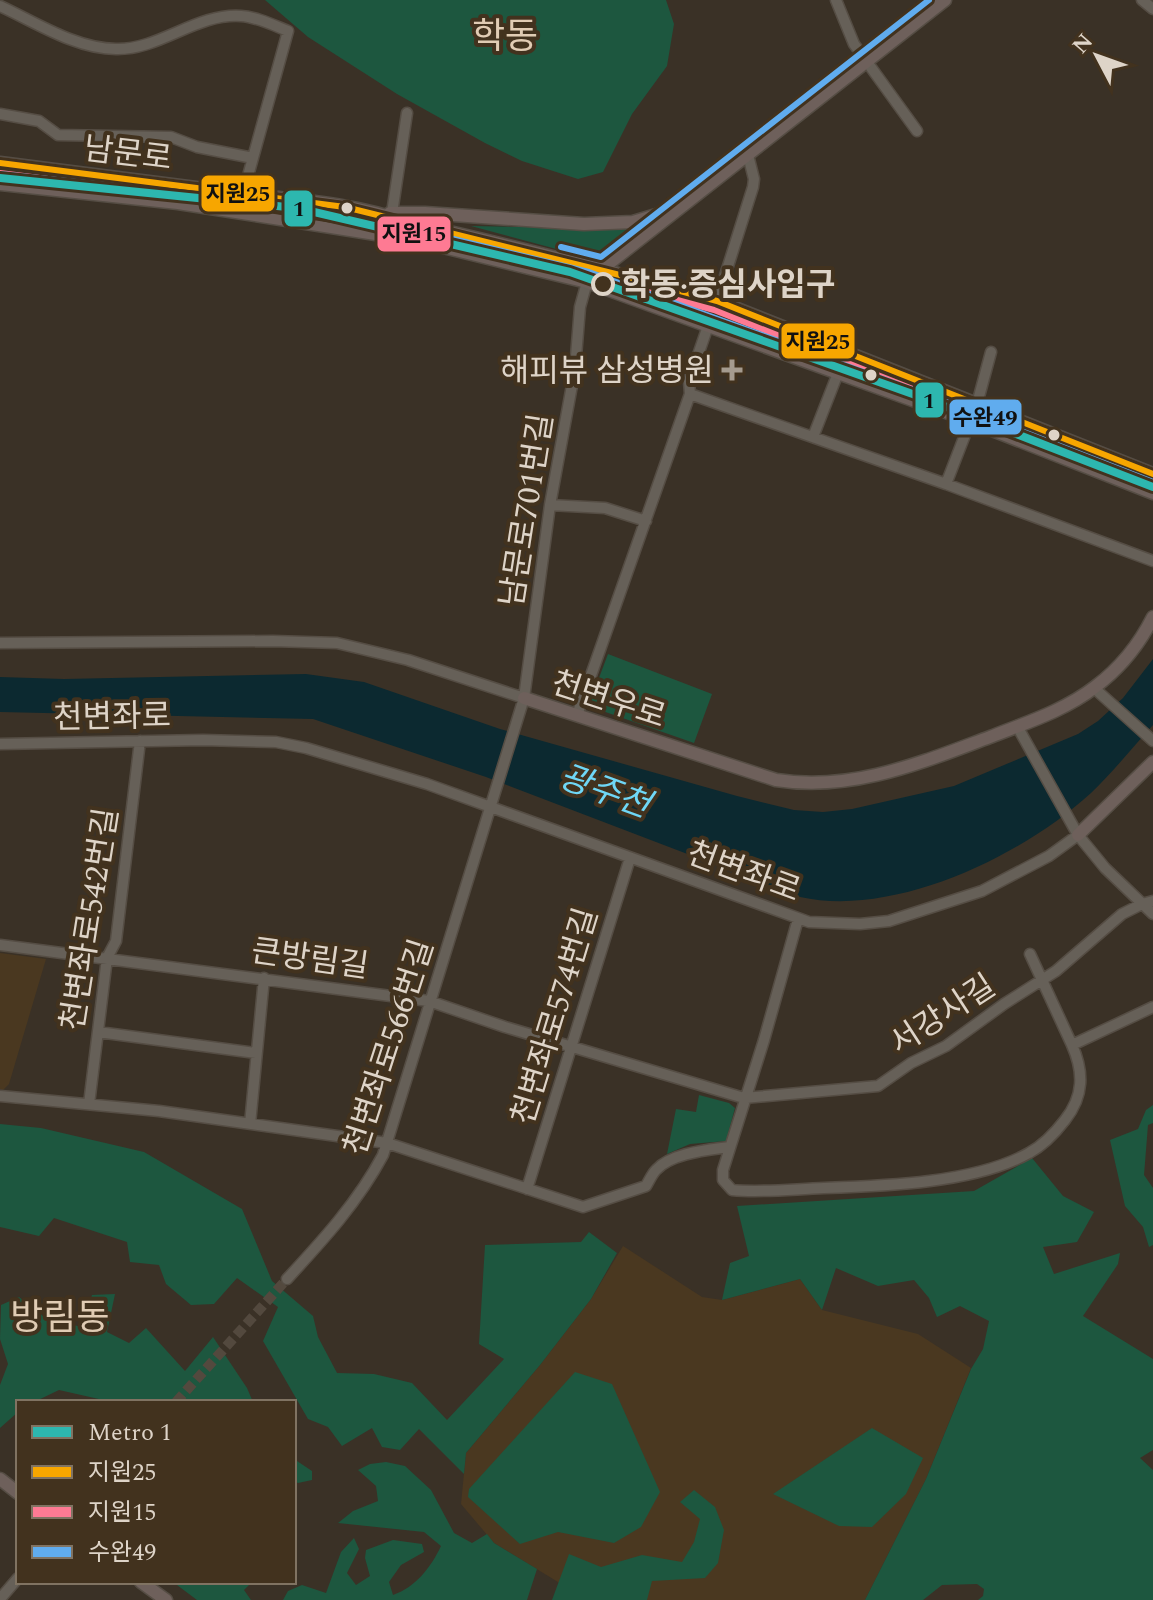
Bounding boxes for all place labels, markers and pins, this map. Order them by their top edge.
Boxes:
unlabelled marker [339,200,355,216]
place label: 학동·증심사입구 [621,261,835,310]
marker: 학동·증심사입구 [592,273,614,295]
place label: 해피뷰 삼성병원 [500,347,714,396]
marker: 해피뷰 삼성병원 [721,359,743,381]
unlabelled marker [863,367,879,383]
unlabelled marker [1046,427,1062,443]

